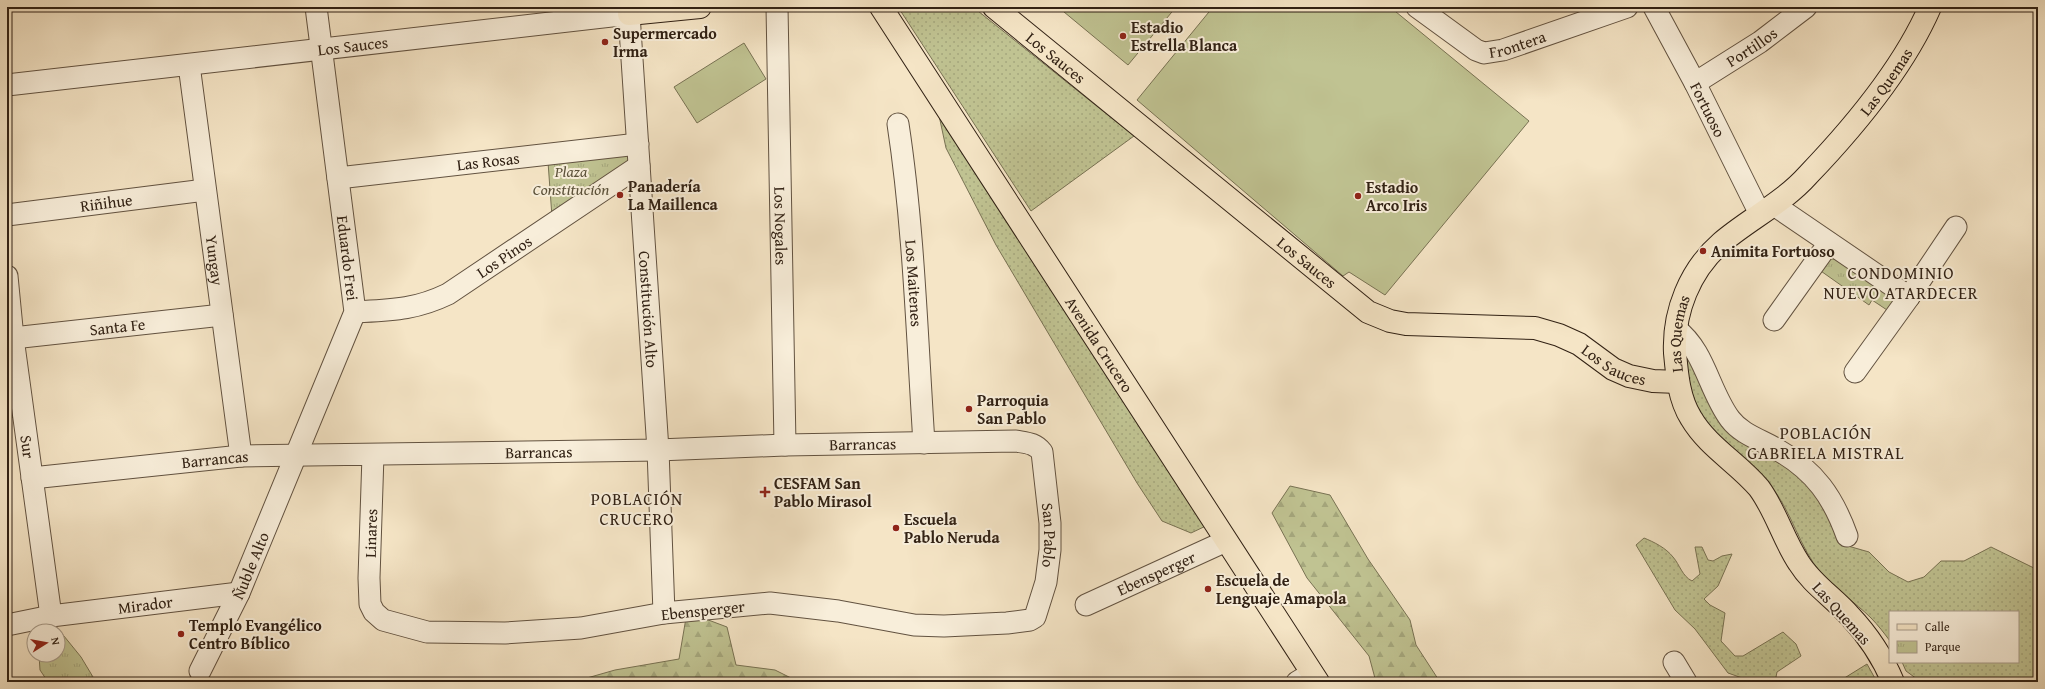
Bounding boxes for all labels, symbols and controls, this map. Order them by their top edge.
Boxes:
place label: Estadio Estrella Blanca [1131,15,1238,57]
place label: Supermercado Irma [613,21,717,63]
street label: Portillos [1721,21,1782,73]
street label: Frontera [1487,24,1549,64]
street label: Los Sauces [1021,26,1091,89]
street label: Los Sauces [316,30,389,61]
marker: Estadio Estrella Blanca [1118,31,1128,41]
marker: Supermercado Irma [600,37,610,47]
street label: Las Quemas [1853,43,1918,121]
street label: Fortuoso [1684,78,1732,141]
street label: Las Rosas [455,146,521,176]
park label: Plaza Constitución [533,159,609,201]
place label: Panadería La Maillenca [628,174,719,216]
place label: Estadio Arco Iris [1366,175,1427,217]
street label: Riñihue [79,187,134,218]
street label: Los Nogales [768,187,794,265]
marker: Panadería La Maillenca [615,190,625,200]
marker: Estadio Arco Iris [1353,191,1363,201]
street label: Eduardo Frei [331,214,365,302]
street label: Los Pinos [471,229,537,284]
street label: Los Sauces [1272,231,1342,294]
street label: Yungay [200,234,230,287]
street label: Los Maitenes [899,239,929,327]
place label: Animita Fortuoso [1711,239,1835,263]
marker: Animita Fortuoso [1698,246,1708,256]
street label: Constitución Alto [633,250,664,368]
district label: CONDOMINIO NUEVO ATARDECER [1823,260,1979,305]
street label: Las Quemas [1663,291,1696,374]
street label: Avenida Crucero [1059,292,1140,397]
street label: Santa Fe [88,312,146,341]
street label: Los Sauces [1577,338,1648,391]
place label: Parroquia San Pablo [977,388,1050,430]
marker: Parroquia San Pablo [964,404,974,414]
district label: POBLACIÓN GABRIELA MISTRAL [1747,420,1905,465]
street label: Barrancas [829,431,897,456]
street label: Sur [14,434,41,460]
street label: Barrancas [505,439,573,464]
street label: Barrancas [180,444,249,474]
place label: CESFAM San Pablo Mirasol [774,471,872,513]
district label: POBLACIÓN CRUCERO [591,486,683,531]
marker: CESFAM San Pablo Mirasol [759,486,771,498]
street label: San Pablo [1036,501,1062,569]
place label: Escuela Pablo Neruda [904,507,1001,549]
street label: Linares [358,508,383,558]
marker: Escuela Pablo Neruda [891,523,901,533]
street label: Ñuble Alto [226,528,275,603]
street label: Ebensperger [1113,544,1200,601]
place label: Escuela de Lenguaje Amapola [1216,568,1347,610]
street label: Las Quemas [1807,576,1877,650]
marker: Escuela de Lenguaje Amapola [1203,584,1213,594]
street label: Mirador [117,589,175,620]
street label: Ebensperger [660,594,746,626]
legend [1889,611,2019,663]
place label: Templo Evangélico Centro Bíblico [189,613,322,655]
text: Calle [1925,618,1950,635]
north arrow [26,623,66,663]
marker: Templo Evangélico Centro Bíblico [176,629,186,639]
text: N [47,636,64,647]
text: Parque [1925,638,1961,655]

